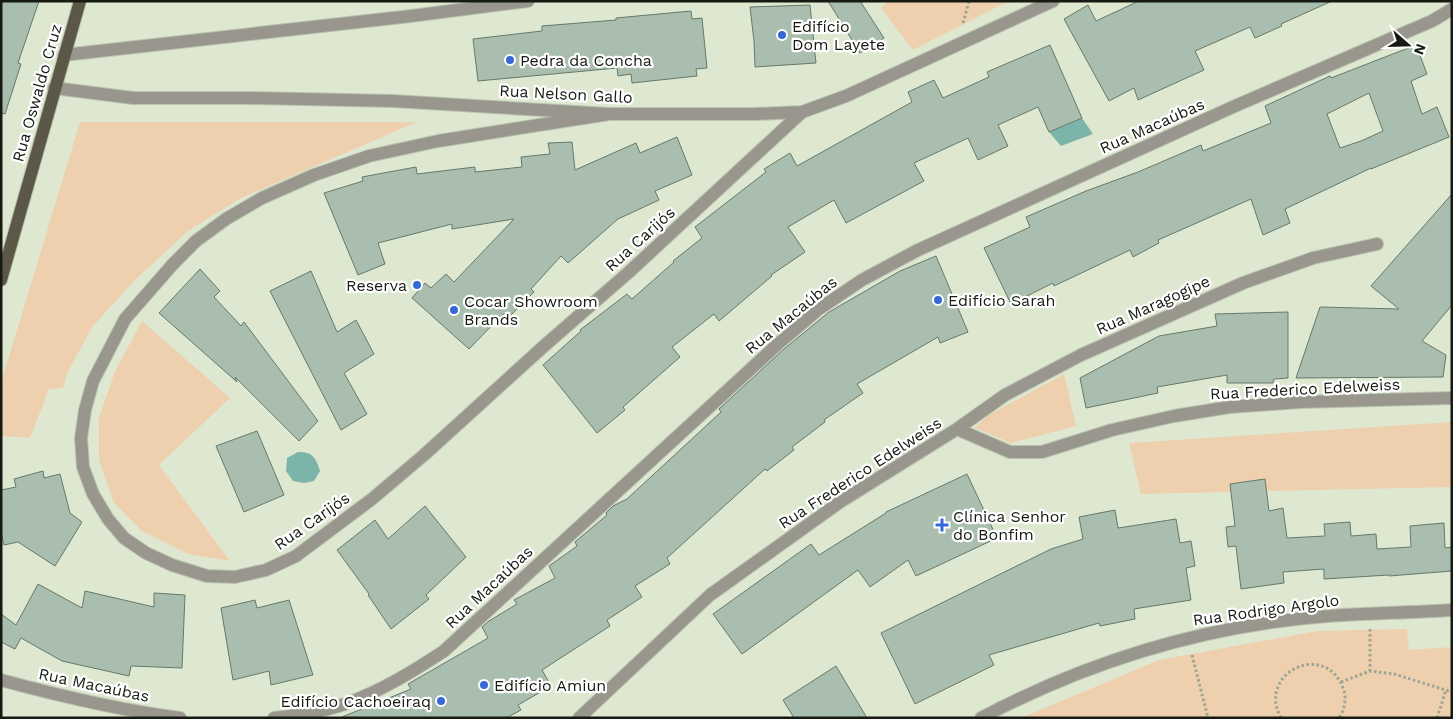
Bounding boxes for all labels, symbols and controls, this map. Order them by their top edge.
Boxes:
place label: Edifício Dom Layete [792,17,885,54]
north arrow [1383,20,1433,70]
street label: Rua Oswaldo Cruz [8,22,66,164]
marker: Edifício Dom Layete [776,29,788,41]
text: N [1411,42,1430,57]
place label: Pedra da Concha [520,51,652,70]
marker: Pedra da Concha [504,54,516,66]
street label: Rua Nelson Gallo [499,81,633,107]
street label: Rua Macaúbas [1097,94,1207,158]
street label: Rua Carijós [601,203,679,275]
street label: Rua Maragogipe [1093,271,1213,339]
street label: Rua Macaúbas [741,272,841,358]
place label: Reserva [346,276,407,295]
marker: Reserva [411,279,423,291]
place label: Edifício Sarah [948,291,1055,310]
place label: Cocar Showroom Brands [464,292,598,329]
marker: Edifício Sarah [932,294,944,306]
marker: Cocar Showroom Brands [448,304,460,316]
street label: Rua Frederico Edelweiss [1209,375,1401,403]
street label: Rua Frederico Edelweiss [775,413,945,533]
street label: Rua Carijós [271,488,353,554]
place label: Clínica Senhor do Bonfim [953,507,1066,544]
marker: Clínica Senhor do Bonfim [935,518,949,532]
street label: Rua Macaúbas [441,542,537,632]
street label: Rua Rodrigo Argolo [1192,590,1340,630]
street label: Rua Macaúbas [37,664,151,706]
place label: Edifício Amiun [494,676,606,695]
marker: Edifício Amiun [478,679,490,691]
place label: Edifício Cachoeiraq [281,692,431,711]
marker: Edifício Cachoeiraq [435,695,447,707]

